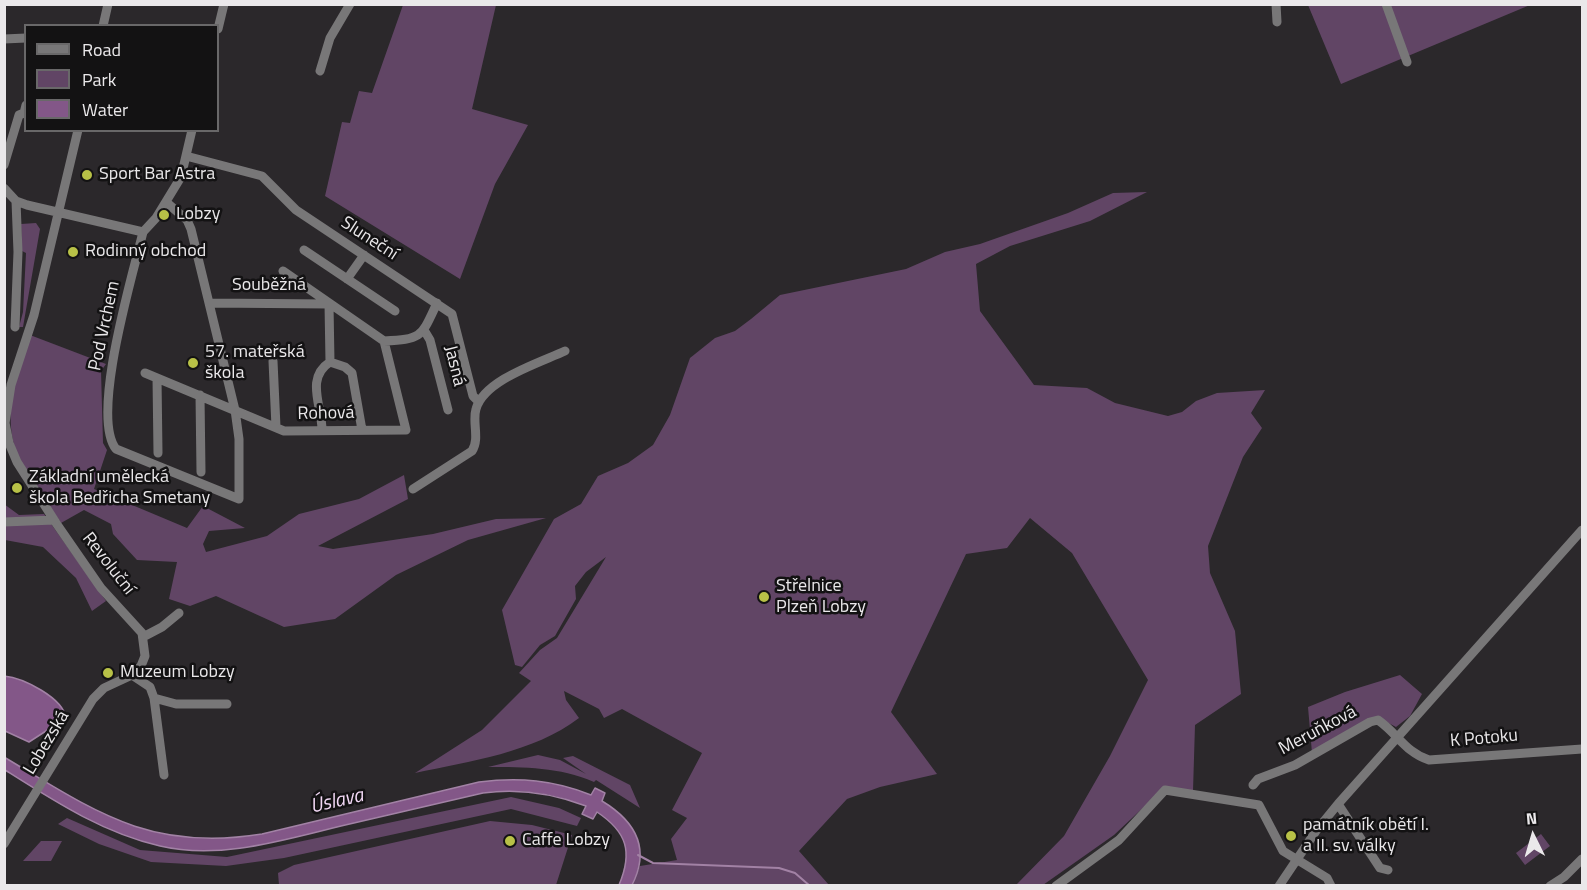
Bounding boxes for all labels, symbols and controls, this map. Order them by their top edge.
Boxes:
legend [24,24,219,132]
text: Road [82,36,121,63]
text: Park [82,66,116,93]
text: Water [82,96,128,123]
place label: Sport Bar Astra [99,164,215,186]
marker: Sport Bar Astra [80,168,94,182]
place label: Lobzy [176,204,220,226]
marker: Lobzy [157,208,171,222]
street label: Sluneční [336,213,402,265]
place label: Rodinný obchod [85,241,206,263]
marker: Rodinný obchod [66,245,80,259]
street label: Souběžná [232,275,306,297]
street label: Pod Vrchem [85,279,125,373]
place label: 57. mateřská škola [205,342,305,385]
street label: Jasná [439,343,469,389]
marker: 57. mateřská škola [186,356,200,370]
street label: Rohová [297,403,355,425]
place label: Základní umělecká škola Bedřicha Smetany [29,467,210,510]
marker: Základní umělecká škola Bedřicha Smetany [10,481,24,495]
street label: Revoluční [77,529,139,599]
place label: Střelnice Plzeň Lobzy [776,576,866,618]
marker: Střelnice Plzeň Lobzy [757,590,771,604]
place label: Muzeum Lobzy [120,662,235,684]
marker: Muzeum Lobzy [101,666,115,680]
street label: Meruňková [1275,702,1361,760]
street label: Lobezská [20,707,74,779]
street label: K Potoku [1449,725,1519,753]
water label: Úslava [308,784,366,820]
north arrow [1503,806,1563,866]
text: N [1525,806,1538,831]
place label: památník obětí I. a II. sv. války [1303,815,1429,858]
marker: památník obětí I. a II. sv. války [1284,829,1298,843]
place label: Caffe Lobzy [522,830,610,852]
marker: Caffe Lobzy [503,834,517,848]

